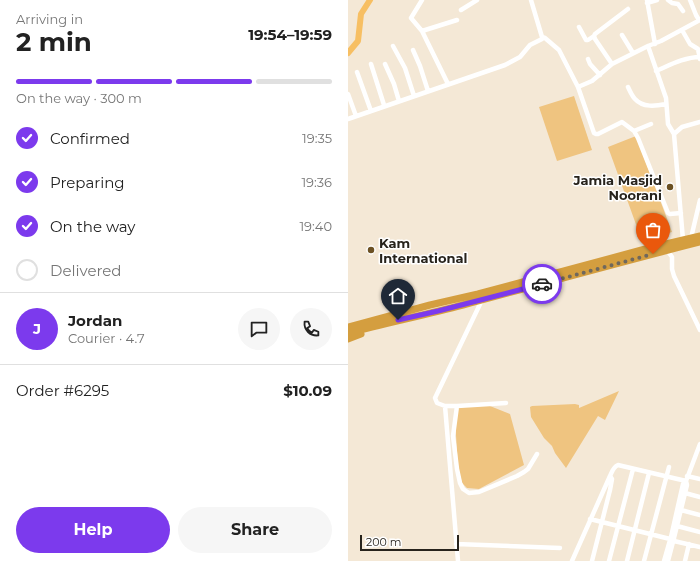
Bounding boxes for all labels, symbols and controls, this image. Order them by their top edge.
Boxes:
text: Arriving in [16,11,83,27]
text: 19:54–19:59 [248,25,332,44]
text: 2 min [16,26,92,58]
text: On the way · 300 m [16,90,142,106]
icon: check [16,127,38,149]
text: Confirmed [50,129,130,148]
text: 19:35 [302,130,332,146]
icon: check [16,171,38,193]
place label: Jamia Masjid Noorani [572,172,662,203]
text: Preparing [50,173,125,192]
text: 19:36 [301,174,332,190]
marker: Jamia Masjid Noorani [665,182,675,192]
pin [636,213,670,254]
icon: check [16,215,38,237]
text: On the way [50,217,135,236]
text: 19:40 [299,218,332,234]
icon: bag [642,219,664,241]
place label: Kam International [379,235,467,266]
marker: Kam International [366,245,376,255]
text: Delivered [50,261,122,280]
courier [522,264,562,304]
icon: car [531,273,553,295]
pin [381,279,415,320]
icon: home [387,285,409,307]
button: chat [238,308,280,350]
button: phone [290,308,332,350]
text: Jordan [68,311,122,330]
text: J [33,319,41,338]
text: Courier · 4.7 [68,330,145,346]
text: Order #6295 [16,381,109,400]
text: $10.09 [283,381,332,400]
button: Help [16,507,170,553]
button: Share [178,507,332,553]
scale bar [360,533,459,552]
text: 200 m [366,535,401,549]

